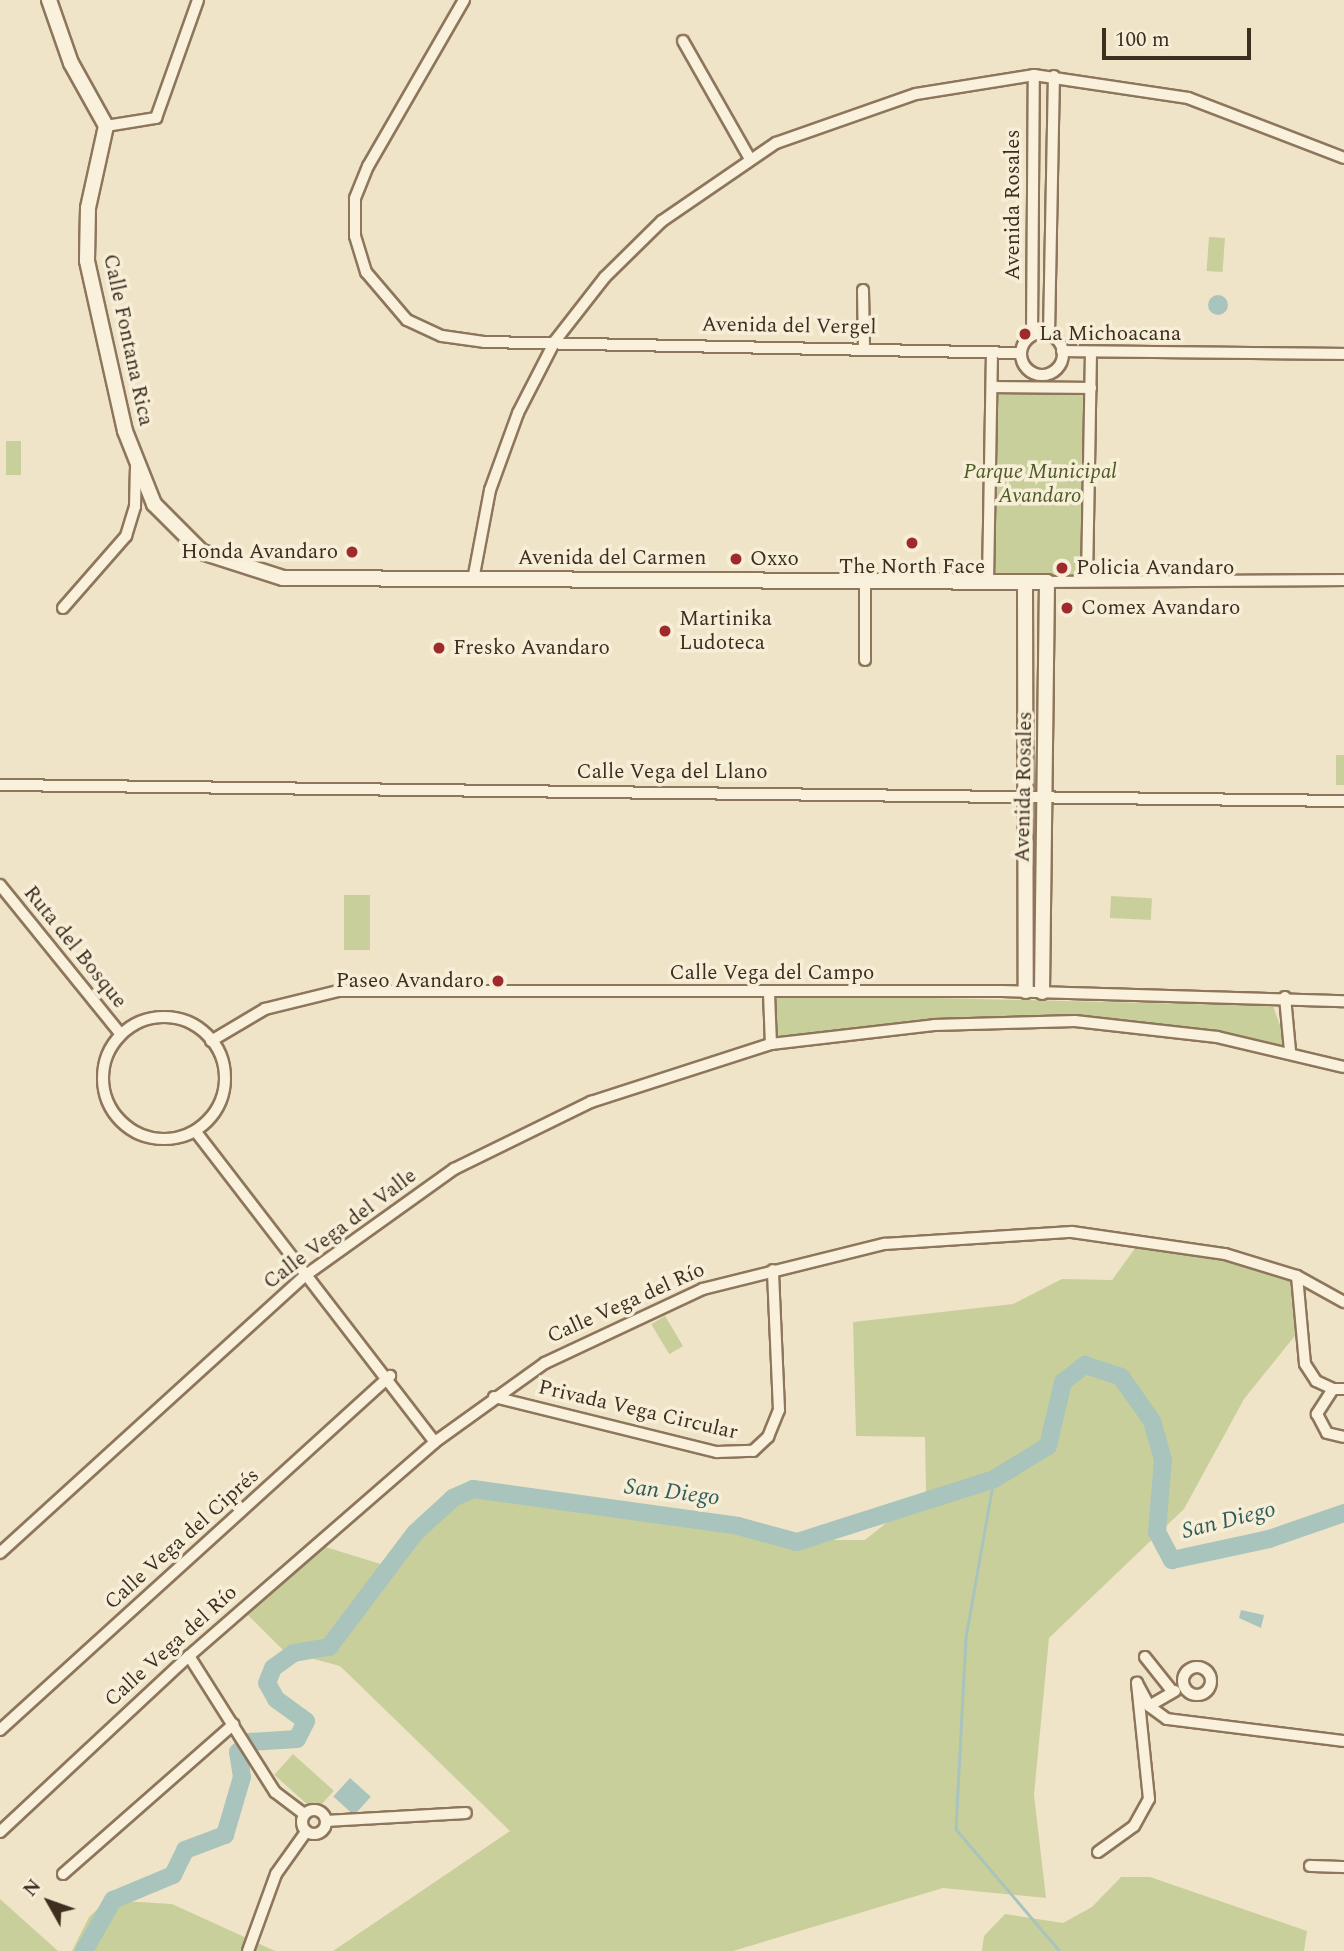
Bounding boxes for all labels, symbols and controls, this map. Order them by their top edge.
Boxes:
scale bar [1106,14,1255,58]
text: 100 m [1115,24,1170,56]
street label: Avenida Rosales [1000,130,1026,280]
street label: Calle Fontana Rica [97,252,159,428]
street label: Avenida del Vergel [701,312,877,340]
place label: La Michoacana [1039,321,1181,347]
marker: La Michoacana [1017,326,1033,342]
park label: Parque Municipal Avandaro [963,459,1117,509]
marker: The North Face [904,535,920,551]
place label: Honda Avandaro [181,539,338,565]
marker: Honda Avandaro [344,544,360,560]
street label: Avenida del Carmen [518,545,706,571]
place label: Oxxo [750,546,799,572]
marker: Oxxo [728,551,744,567]
place label: The North Face [839,554,985,580]
place label: Policia Avandaro [1076,555,1234,581]
marker: Policia Avandaro [1054,560,1070,576]
place label: Comex Avandaro [1081,595,1240,621]
marker: Comex Avandaro [1059,600,1075,616]
place label: Martinika Ludoteca [679,606,772,656]
marker: Martinika Ludoteca [657,623,673,639]
place label: Fresko Avandaro [453,635,610,661]
marker: Fresko Avandaro [431,640,447,656]
street label: Avenida Rosales [1010,711,1038,863]
street label: Calle Vega del Llano [576,759,768,785]
street label: Ruta del Bosque [18,881,132,1013]
street label: Calle Vega del Campo [670,960,874,986]
place label: Paseo Avandaro [336,968,484,994]
marker: Paseo Avandaro [490,973,506,989]
street label: Calle Vega del Valle [259,1163,421,1295]
street label: Calle Vega del Río [543,1257,709,1349]
street label: Privada Vega Circular [536,1375,740,1445]
street label: Calle Vega del Ciprés [100,1463,264,1615]
water label: San Diego [623,1473,721,1513]
water label: San Diego [1179,1496,1279,1546]
street label: Calle Vega del Río [100,1580,242,1712]
north arrow [14,1867,84,1937]
text: N [16,1873,49,1903]

